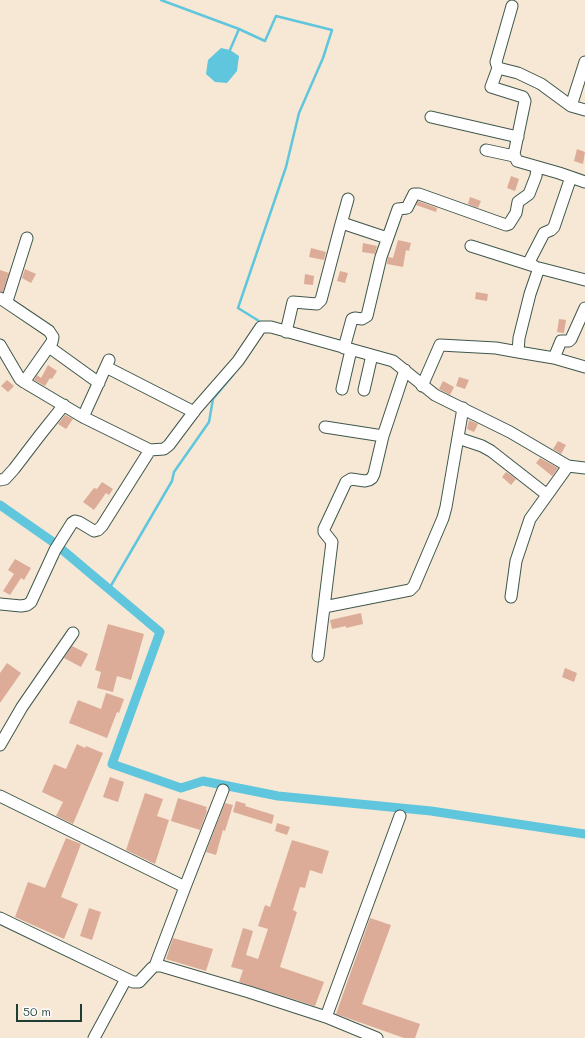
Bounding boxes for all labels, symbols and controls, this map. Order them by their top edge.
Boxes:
scale bar [18,996,84,1022]
text: 50 m [23,1003,51,1019]

